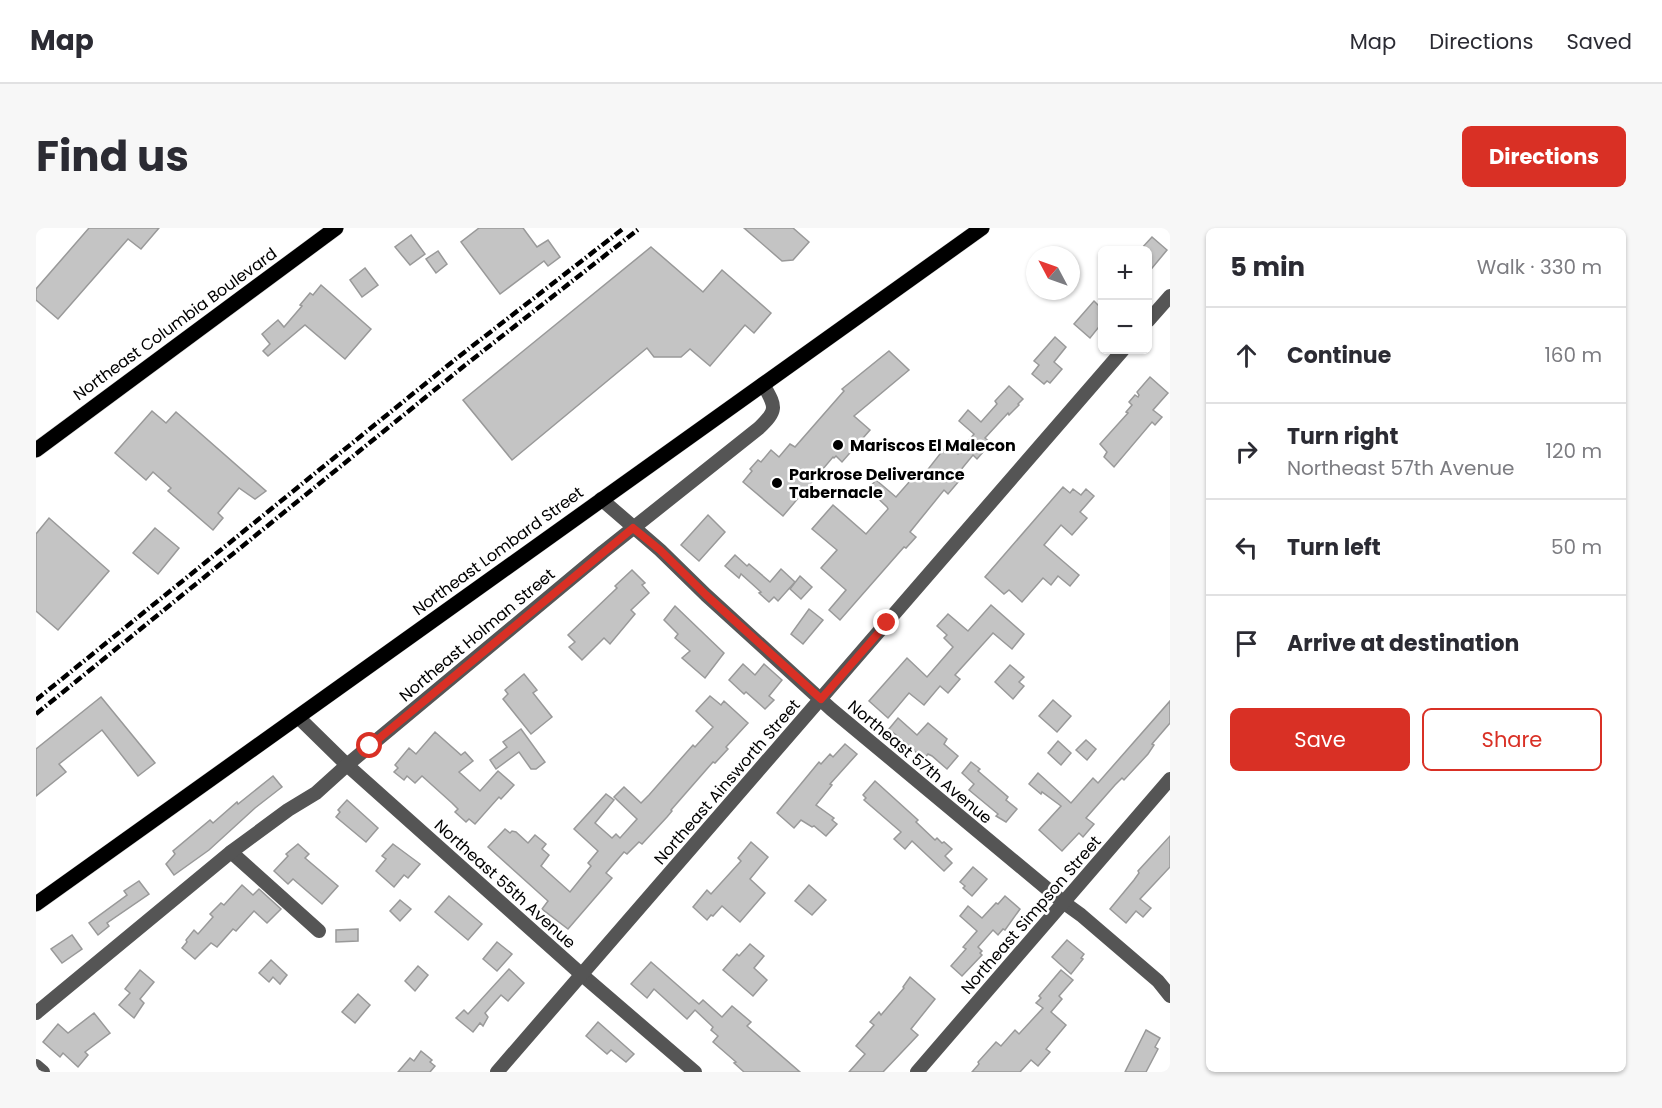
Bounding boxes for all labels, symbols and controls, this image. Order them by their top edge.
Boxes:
text: Map [30,21,94,60]
text: Map [1350,27,1396,56]
text: Directions [1429,27,1533,56]
text: Saved [1566,27,1632,56]
button: Directions [1462,126,1626,187]
text: Find us [36,127,189,186]
street label: Northeast Columbia Boulevard [69,242,281,406]
north arrow [1026,246,1080,300]
map controls [1098,246,1152,354]
button: + [1098,246,1152,300]
text: 5 min [1230,249,1305,285]
text: Walk · 330 m [1477,253,1602,281]
button: − [1098,300,1152,354]
icon: ahead [1230,339,1263,372]
text: Continue [1287,340,1391,371]
text: 160 m [1544,341,1602,369]
text: Turn right [1287,421,1398,452]
place label: Mariscos El Malecon [850,434,1016,457]
icon: right [1230,435,1263,468]
text: 120 m [1546,437,1602,465]
marker: Mariscos El Malecon [831,438,845,452]
text: Northeast 57th Avenue [1287,454,1514,482]
place label: Parkrose Deliverance Tabernacle [789,463,965,504]
marker: Parkrose Deliverance Tabernacle [770,476,784,490]
street label: Northeast Lombard Street [408,481,588,621]
icon: left [1230,531,1263,564]
text: Turn left [1287,532,1381,563]
text: 50 m [1551,533,1602,561]
street label: Northeast Holman Street [394,563,560,707]
route end [873,609,899,635]
icon: arrive [1230,627,1263,660]
text: Arrive at destination [1287,628,1519,659]
street label: Northeast Ainsworth Street [649,694,806,870]
street label: Northeast 57th Avenue [843,695,997,829]
button: Save [1230,708,1410,771]
button: Share [1422,708,1602,771]
route start [356,732,382,758]
street label: Northeast 55th Avenue [429,814,581,954]
street label: Northeast Simpson Street [956,831,1106,999]

